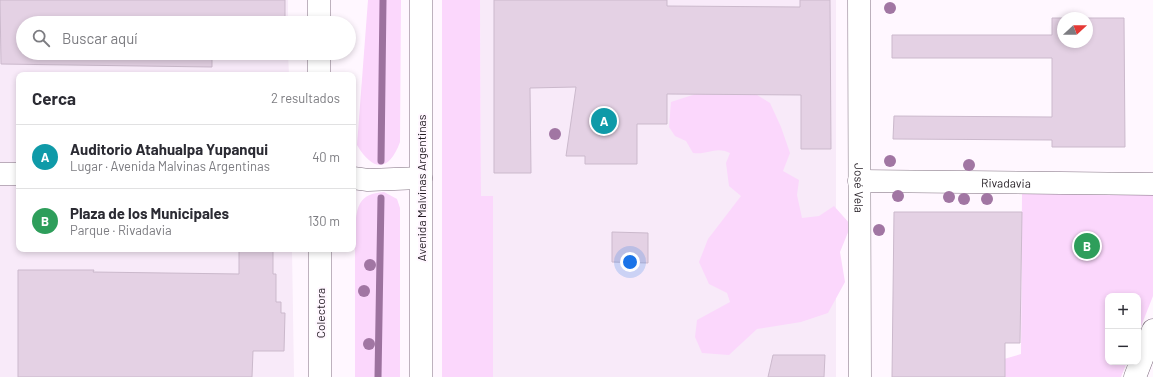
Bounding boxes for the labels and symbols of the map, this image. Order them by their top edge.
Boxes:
north arrow [1057,12,1093,48]
pin: A [591,106,617,136]
street label: Avenida Malvinas Argentinas [414,114,428,262]
street label: José Vela [852,163,867,213]
street label: Rivadavia [981,175,1031,190]
pin: B [1074,231,1100,261]
your location [620,252,640,272]
street label: Colectora [313,288,327,338]

